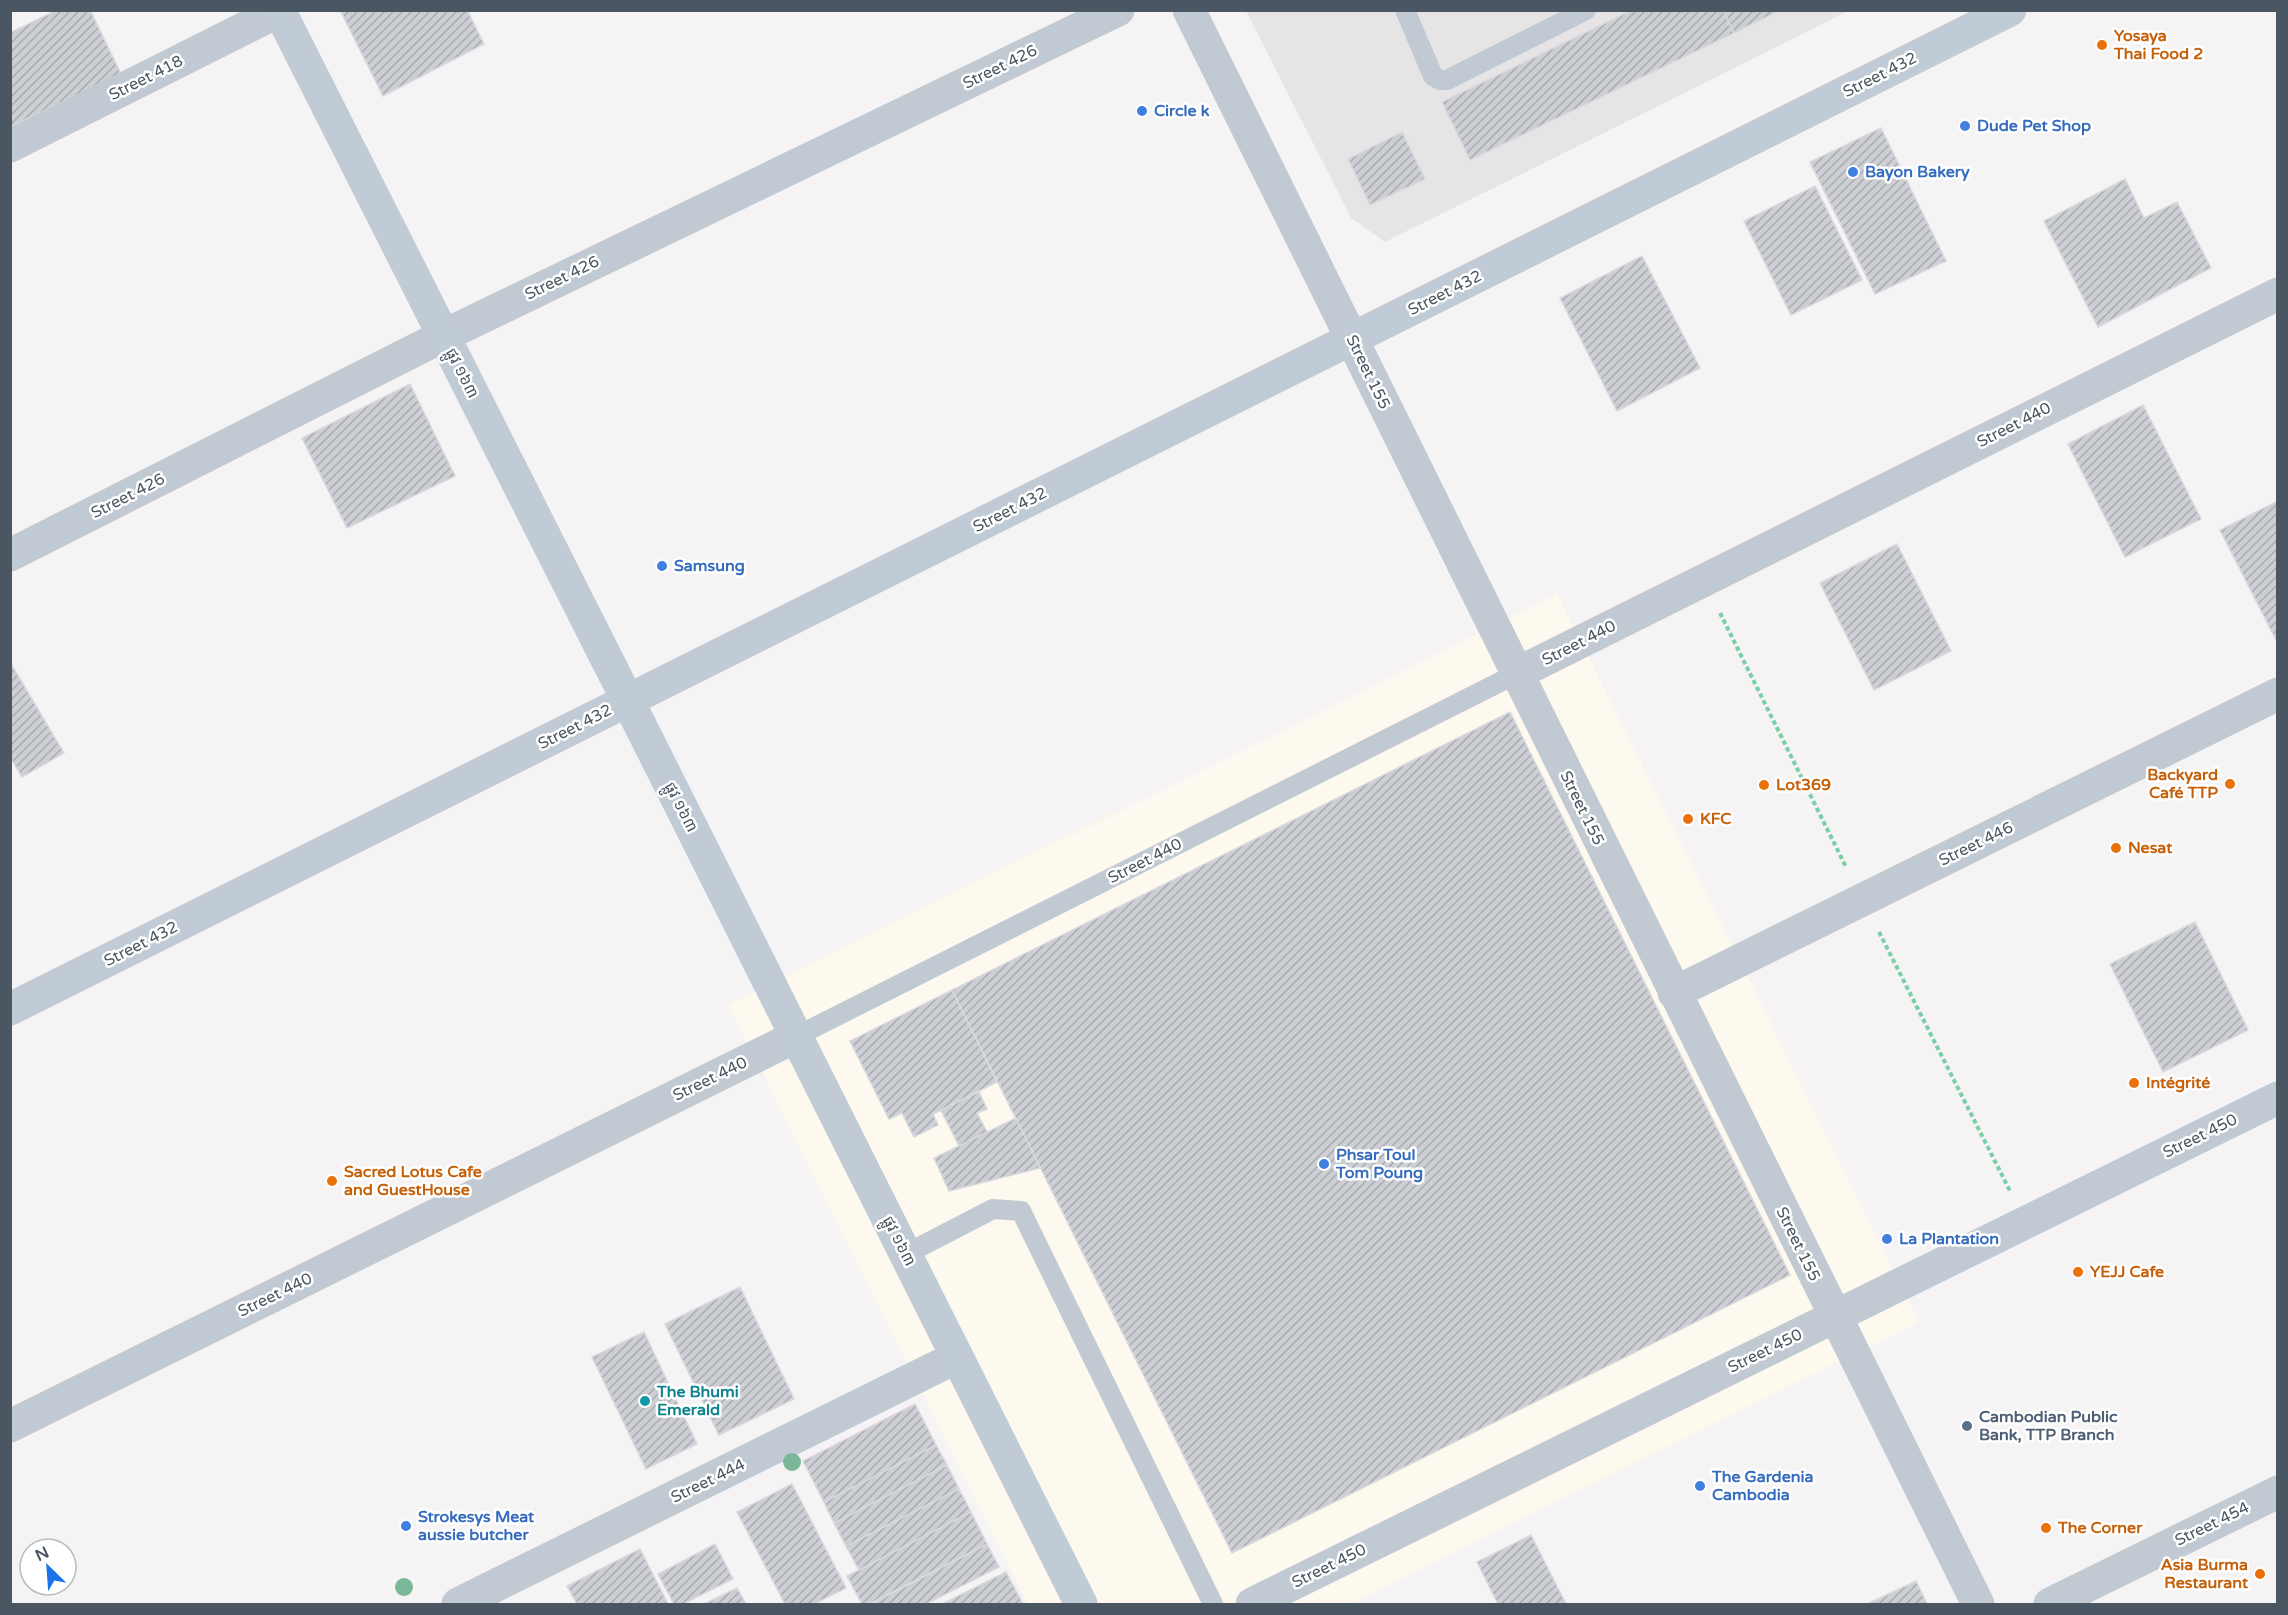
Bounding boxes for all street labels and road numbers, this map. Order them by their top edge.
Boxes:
street label: Street 426 [960,40,1040,94]
street label: Street 432 [1840,48,1920,102]
street label: Street 418 [106,51,186,105]
street label: Street 426 [522,251,602,305]
street label: Street 432 [1405,266,1485,320]
street label: Street 155 [1341,332,1395,412]
street label: ផ្លូវ ១៦៣ [438,345,483,403]
street label: Street 440 [1974,398,2054,452]
street label: Street 426 [88,469,168,523]
street label: Street 432 [970,483,1050,537]
street label: Street 440 [1539,616,1619,670]
street label: Street 432 [535,700,615,754]
street label: Street 155 [1555,768,1609,848]
street label: ផ្លូវ ១៦៣ [657,779,702,837]
street label: Street 446 [1936,817,2016,871]
street label: Street 440 [1105,834,1185,888]
street label: Street 432 [101,917,181,971]
street label: Street 440 [670,1052,750,1106]
street label: Street 450 [2160,1109,2240,1163]
street label: Street 155 [1771,1204,1825,1284]
street label: ផ្លូវ ១៦៣ [875,1213,920,1271]
street label: Street 440 [235,1268,315,1322]
street label: Street 450 [1725,1324,1805,1378]
street label: Street 444 [668,1454,748,1508]
street label: Street 454 [2172,1497,2252,1551]
street label: Street 450 [1289,1539,1369,1593]

